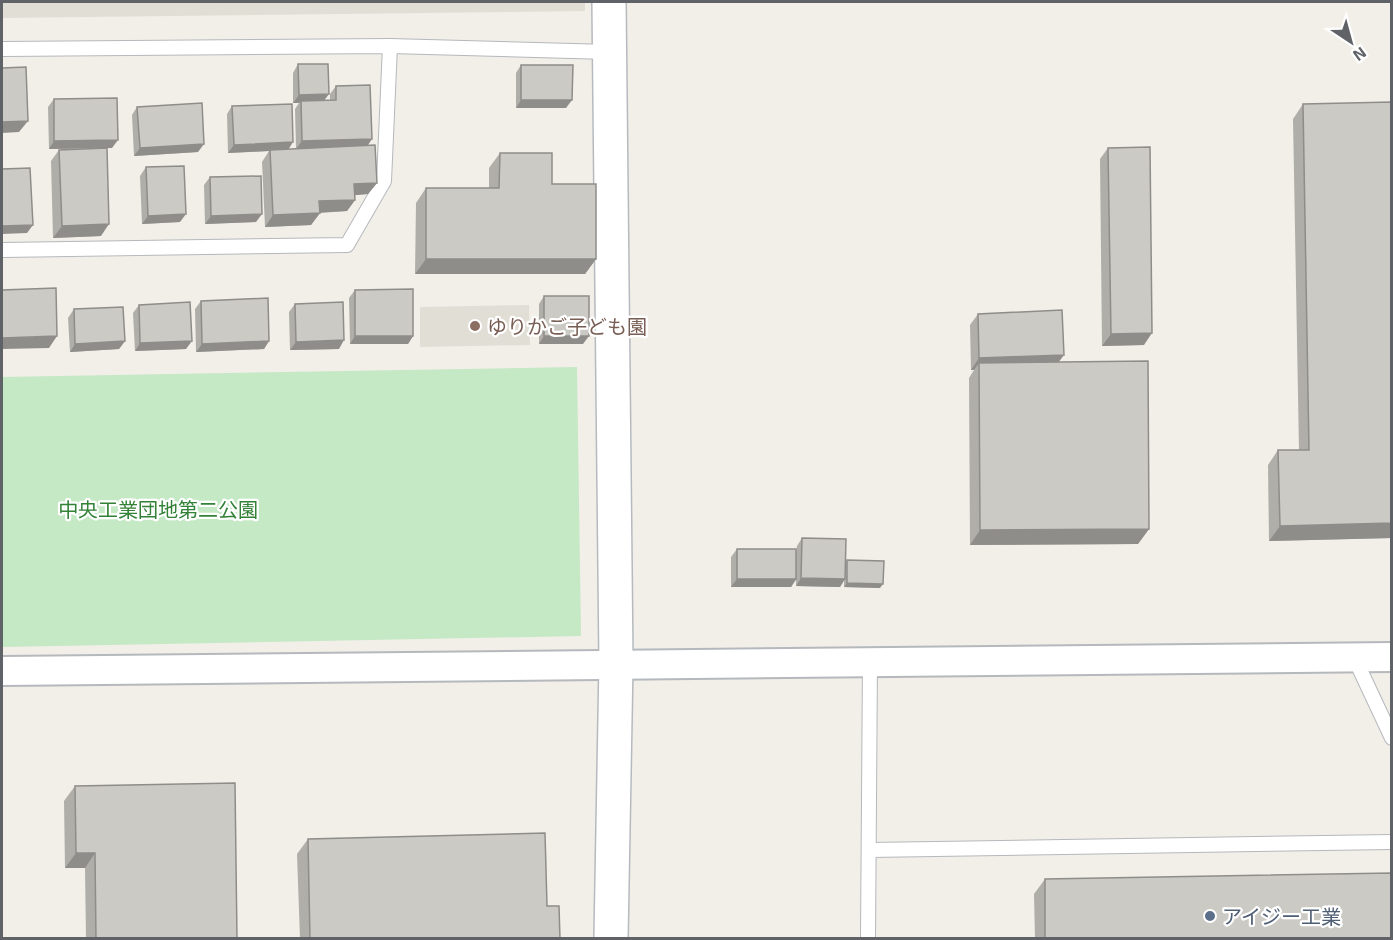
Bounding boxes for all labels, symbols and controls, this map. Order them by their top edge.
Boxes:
north arrow [1321,12,1381,72]
text: N [1350,43,1370,66]
place label: ゆりかご子ども園 [487,314,647,338]
marker: ゆりかご子ども園 [468,319,482,333]
park label: 中央工業団地第二公園 [58,497,258,521]
place label: アイジー工業 [1222,904,1341,928]
marker: アイジー工業 [1203,909,1217,923]

